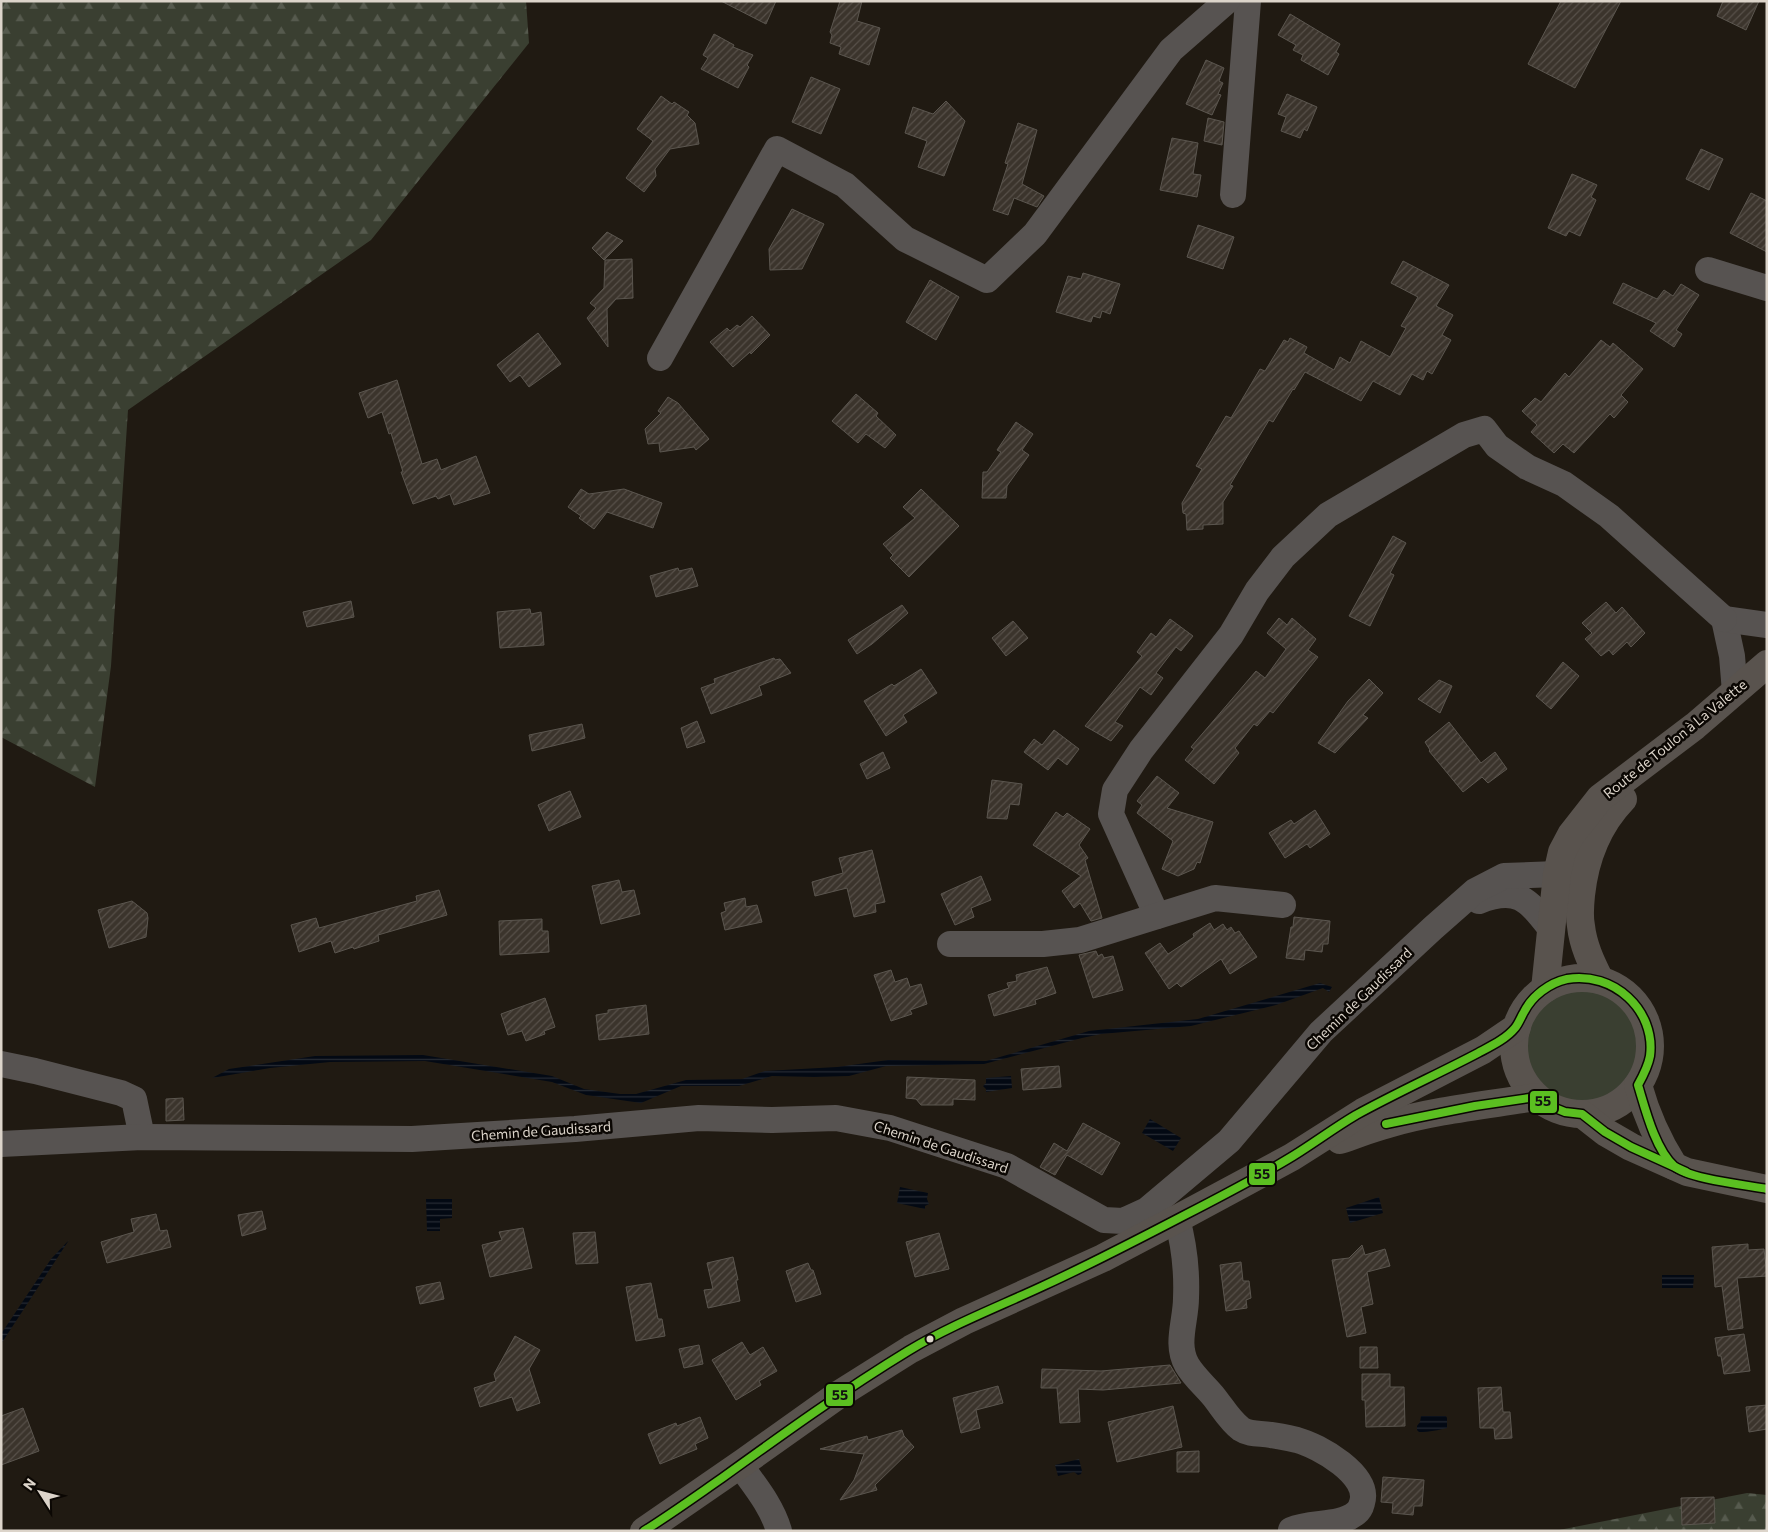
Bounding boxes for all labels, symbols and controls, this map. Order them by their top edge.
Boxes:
street label: Route de Toulon à La Valette [1600,676,1750,802]
street label: Chemin de Gaudissard [1302,944,1415,1053]
line badge: 55 [1529,1090,1558,1114]
text: 55 [1535,1092,1551,1109]
street label: Chemin de Gaudissard [470,1117,612,1144]
street label: Chemin de Gaudissard [872,1117,1010,1176]
line badge: 55 [1248,1162,1276,1186]
text: 55 [1254,1165,1270,1182]
unlabelled marker [925,1334,935,1344]
line badge: 55 [825,1383,854,1407]
text: 55 [832,1386,848,1403]
north arrow [15,1467,65,1517]
text: N [19,1475,39,1493]

